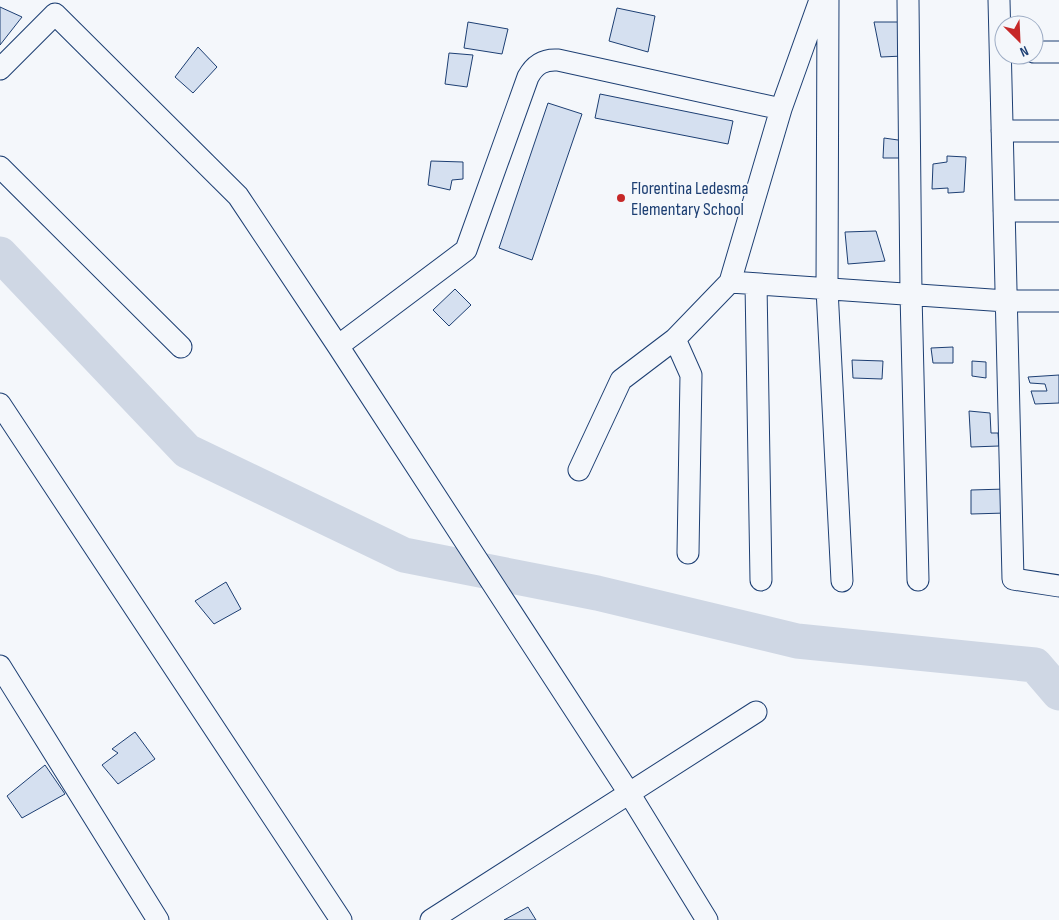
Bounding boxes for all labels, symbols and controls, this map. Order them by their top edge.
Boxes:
north arrow [994,15,1044,65]
text: N [1017,42,1031,61]
place label: Florentina Ledesma Elementary School [631,178,748,220]
marker: Florentina Ledesma Elementary School [615,192,627,204]

